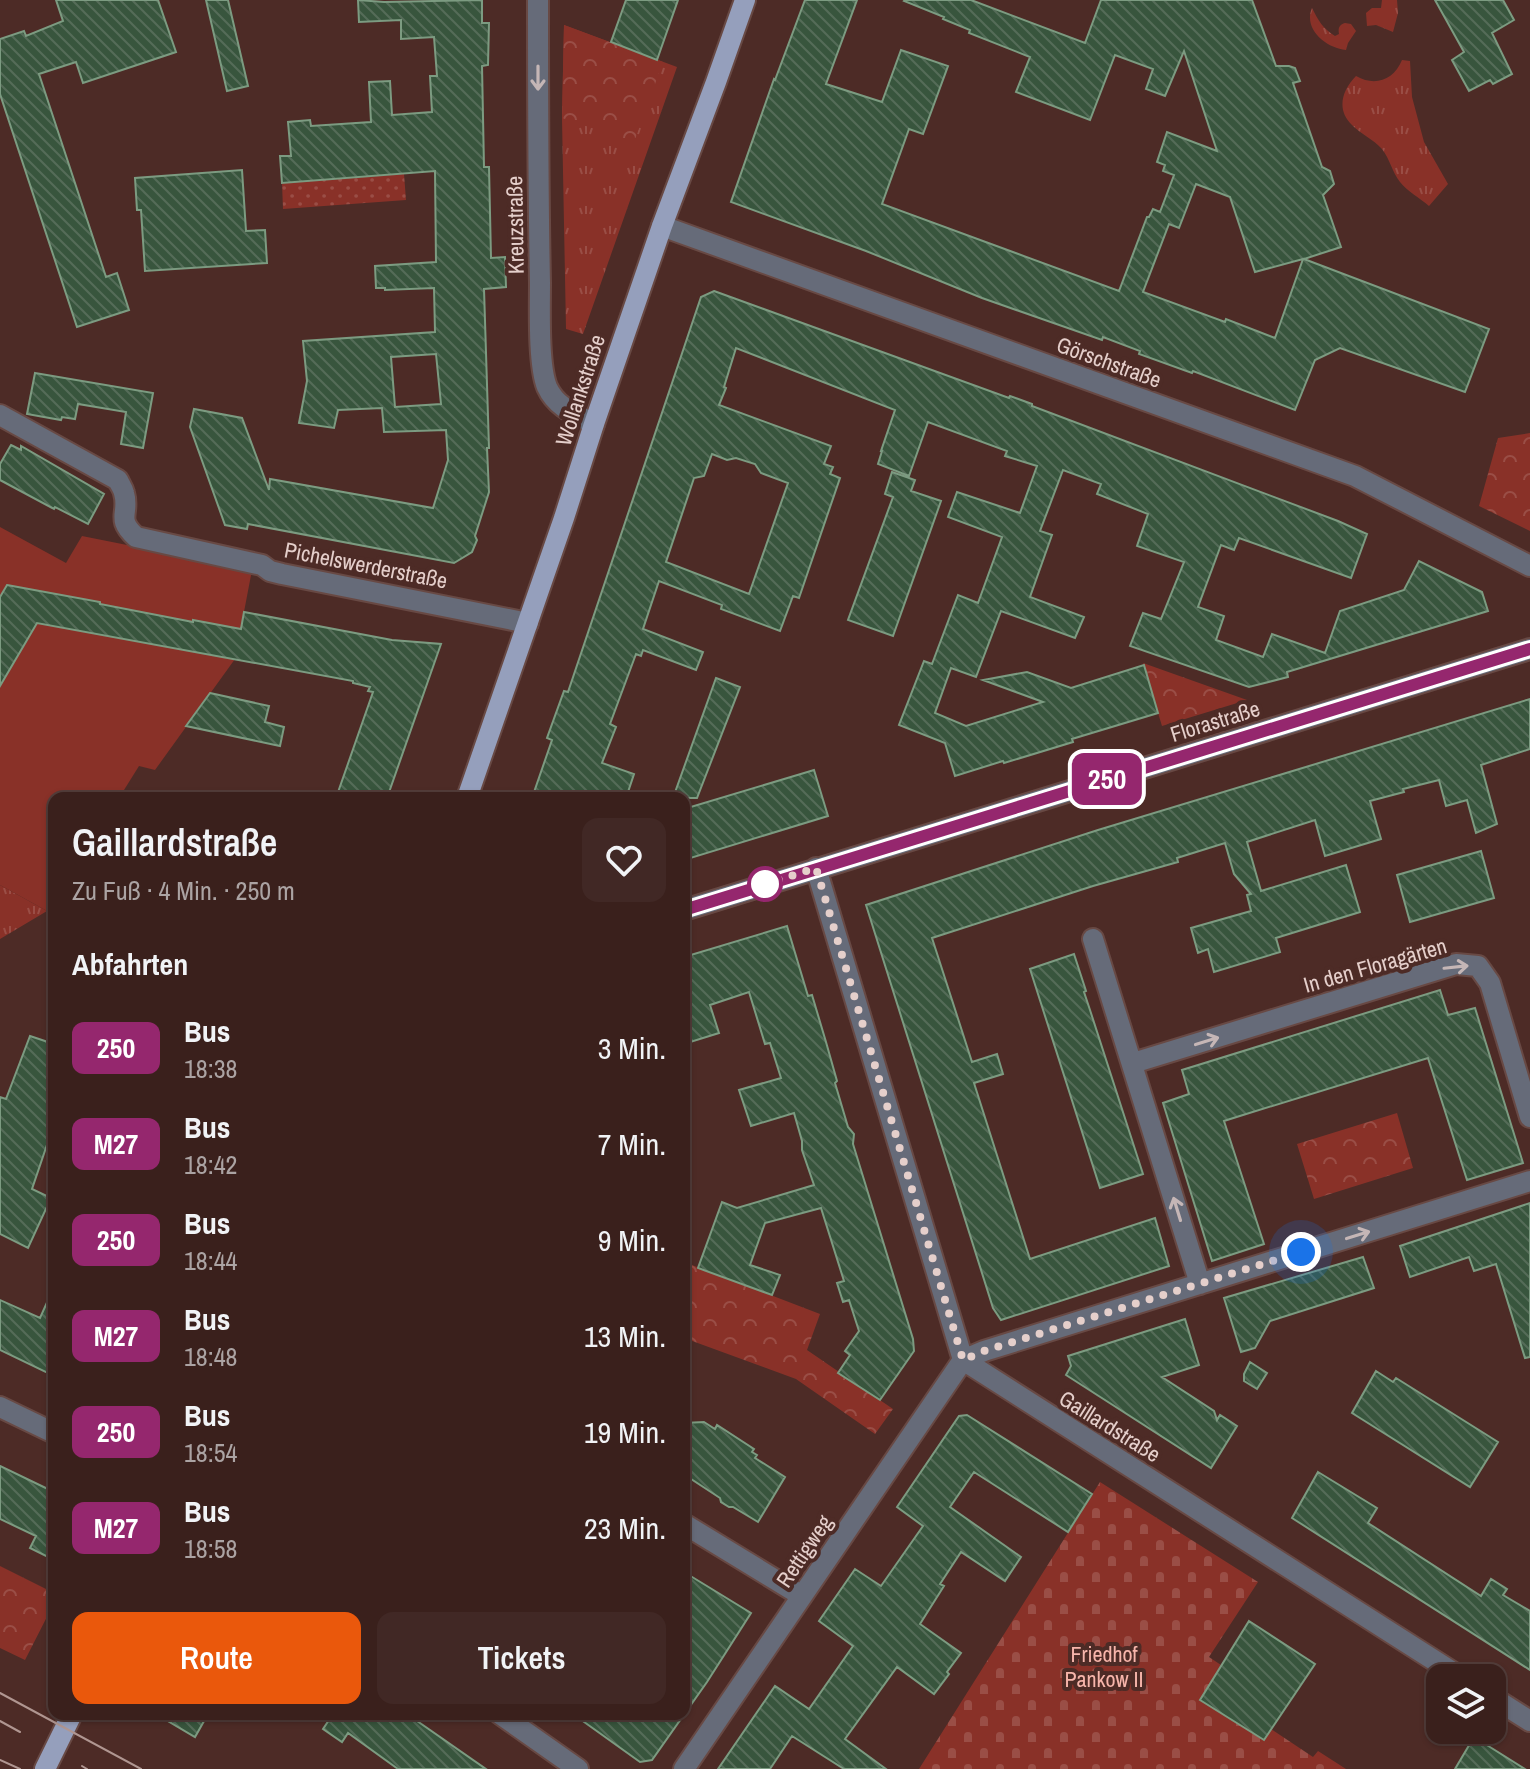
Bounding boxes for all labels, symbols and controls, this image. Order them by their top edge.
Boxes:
one-way arrow [530,64,546,91]
street label: Kreuzstraße [499,176,531,274]
street label: Görschstraße [1053,329,1165,395]
street label: Wollankstraße [548,331,612,449]
street label: Pichelswerderstraße [282,534,450,596]
street label: Florastraße [1167,693,1263,749]
line badge: 250 [1061,753,1153,805]
text: 250 [1088,760,1126,798]
text: Gaillardstraße [72,817,277,868]
button: heart [582,818,666,902]
unlabelled marker [748,867,782,901]
text: Zu Fuß · 4 Min. · 250 m [72,873,295,908]
street label: In den Floragärten [1300,930,1450,1000]
text: Abfahrten [72,944,188,984]
one-way arrow [1443,960,1469,975]
text: Bus [184,1011,230,1051]
text: 3 Min. [598,1028,666,1068]
text: 250 [97,1029,135,1067]
one-way arrow [1194,1033,1220,1048]
text: 18:38 [184,1051,237,1086]
text: Bus [184,1107,230,1147]
text: 7 Min. [598,1124,666,1164]
text: M27 [94,1125,138,1163]
text: 18:42 [184,1147,237,1182]
one-way arrow [1169,1197,1184,1223]
text: Bus [184,1203,230,1243]
text: 9 Min. [598,1220,666,1260]
text: 250 [97,1221,135,1259]
one-way arrow [1344,1227,1370,1242]
your location [1281,1232,1321,1272]
text: 18:44 [184,1243,237,1278]
text: Bus [184,1299,230,1339]
text: 13 Min. [584,1316,666,1356]
text: M27 [94,1317,138,1355]
text: 18:48 [184,1339,237,1374]
street label: Gaillardstraße [1054,1383,1166,1469]
text: Bus [184,1395,230,1435]
text: 19 Min. [584,1412,666,1452]
text: 250 [97,1413,135,1451]
text: 18:54 [184,1435,237,1470]
text: Bus [184,1491,230,1531]
text: 23 Min. [584,1508,666,1548]
text: M27 [94,1509,138,1547]
street label: Rettigweg [769,1509,839,1593]
text: 18:58 [184,1531,237,1566]
button: Route [72,1612,361,1704]
button: Tickets [377,1612,666,1704]
park label: Friedhof Pankow II [1064,1639,1144,1694]
map controls [1426,1664,1506,1744]
button: layers [1426,1664,1506,1744]

